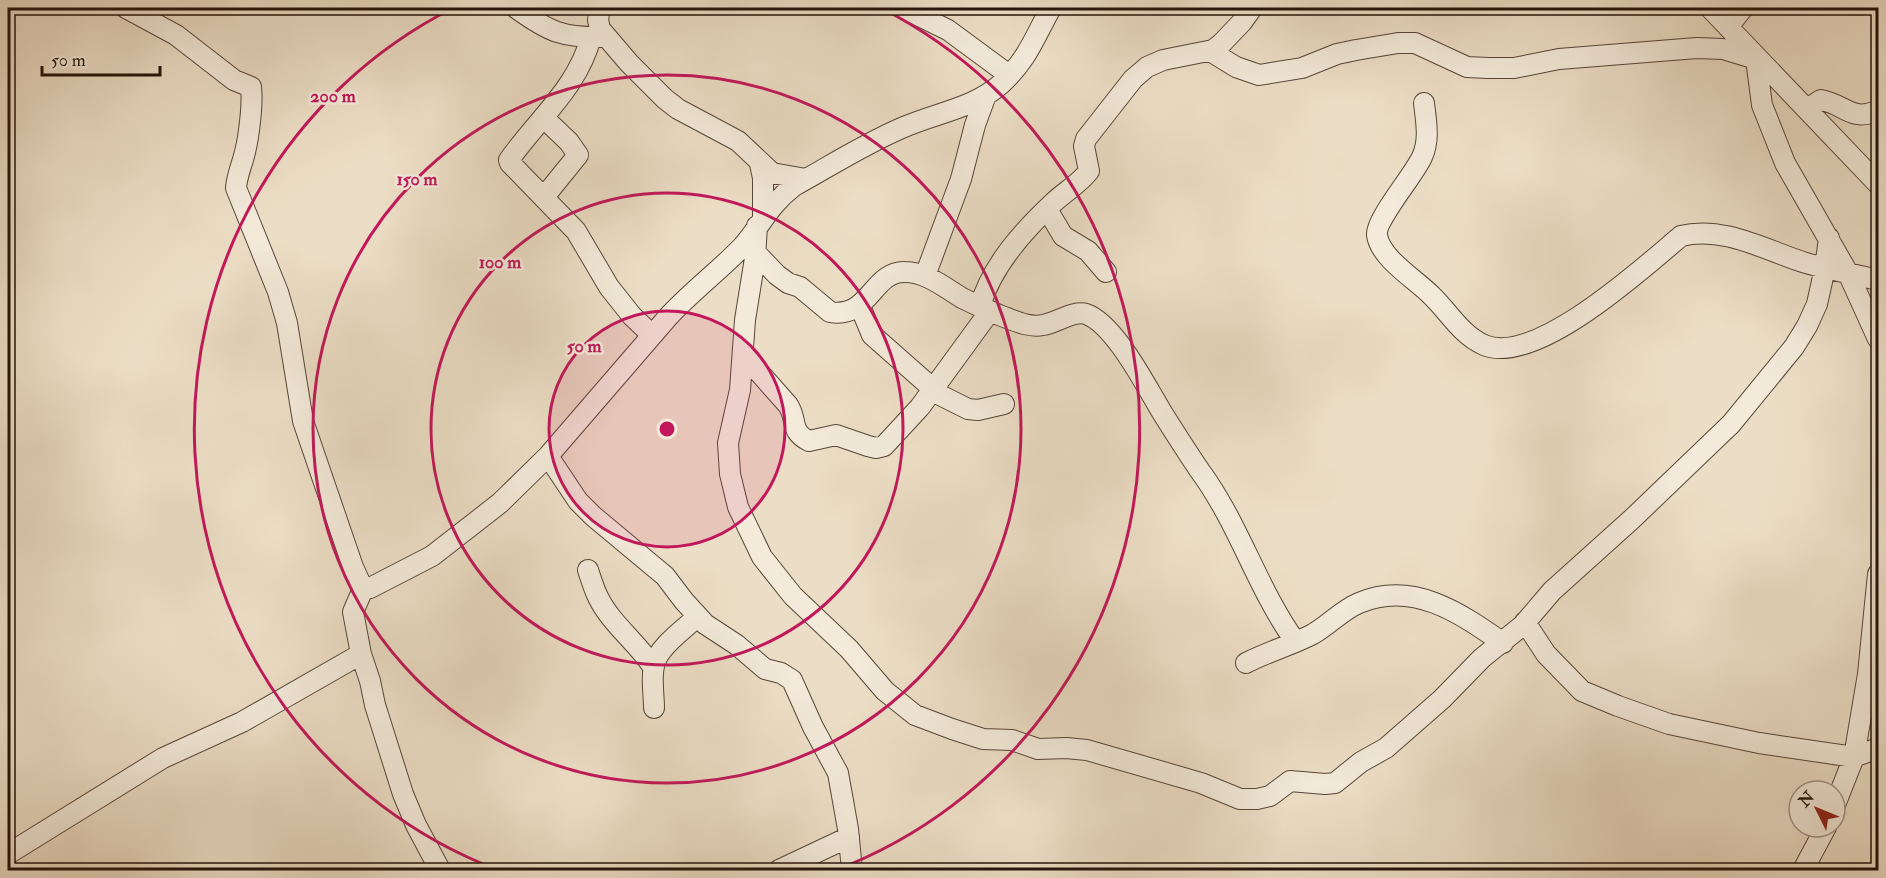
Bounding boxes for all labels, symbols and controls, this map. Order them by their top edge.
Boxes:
scale bar [42,39,160,77]
text: 50 m [51,49,86,72]
text: 200 m [310,85,357,108]
text: 150 m [396,168,439,191]
text: 100 m [479,251,522,274]
text: 50 m [567,335,602,358]
centre of rings [657,419,677,439]
north arrow [1787,779,1847,839]
text: N [1794,787,1819,812]

